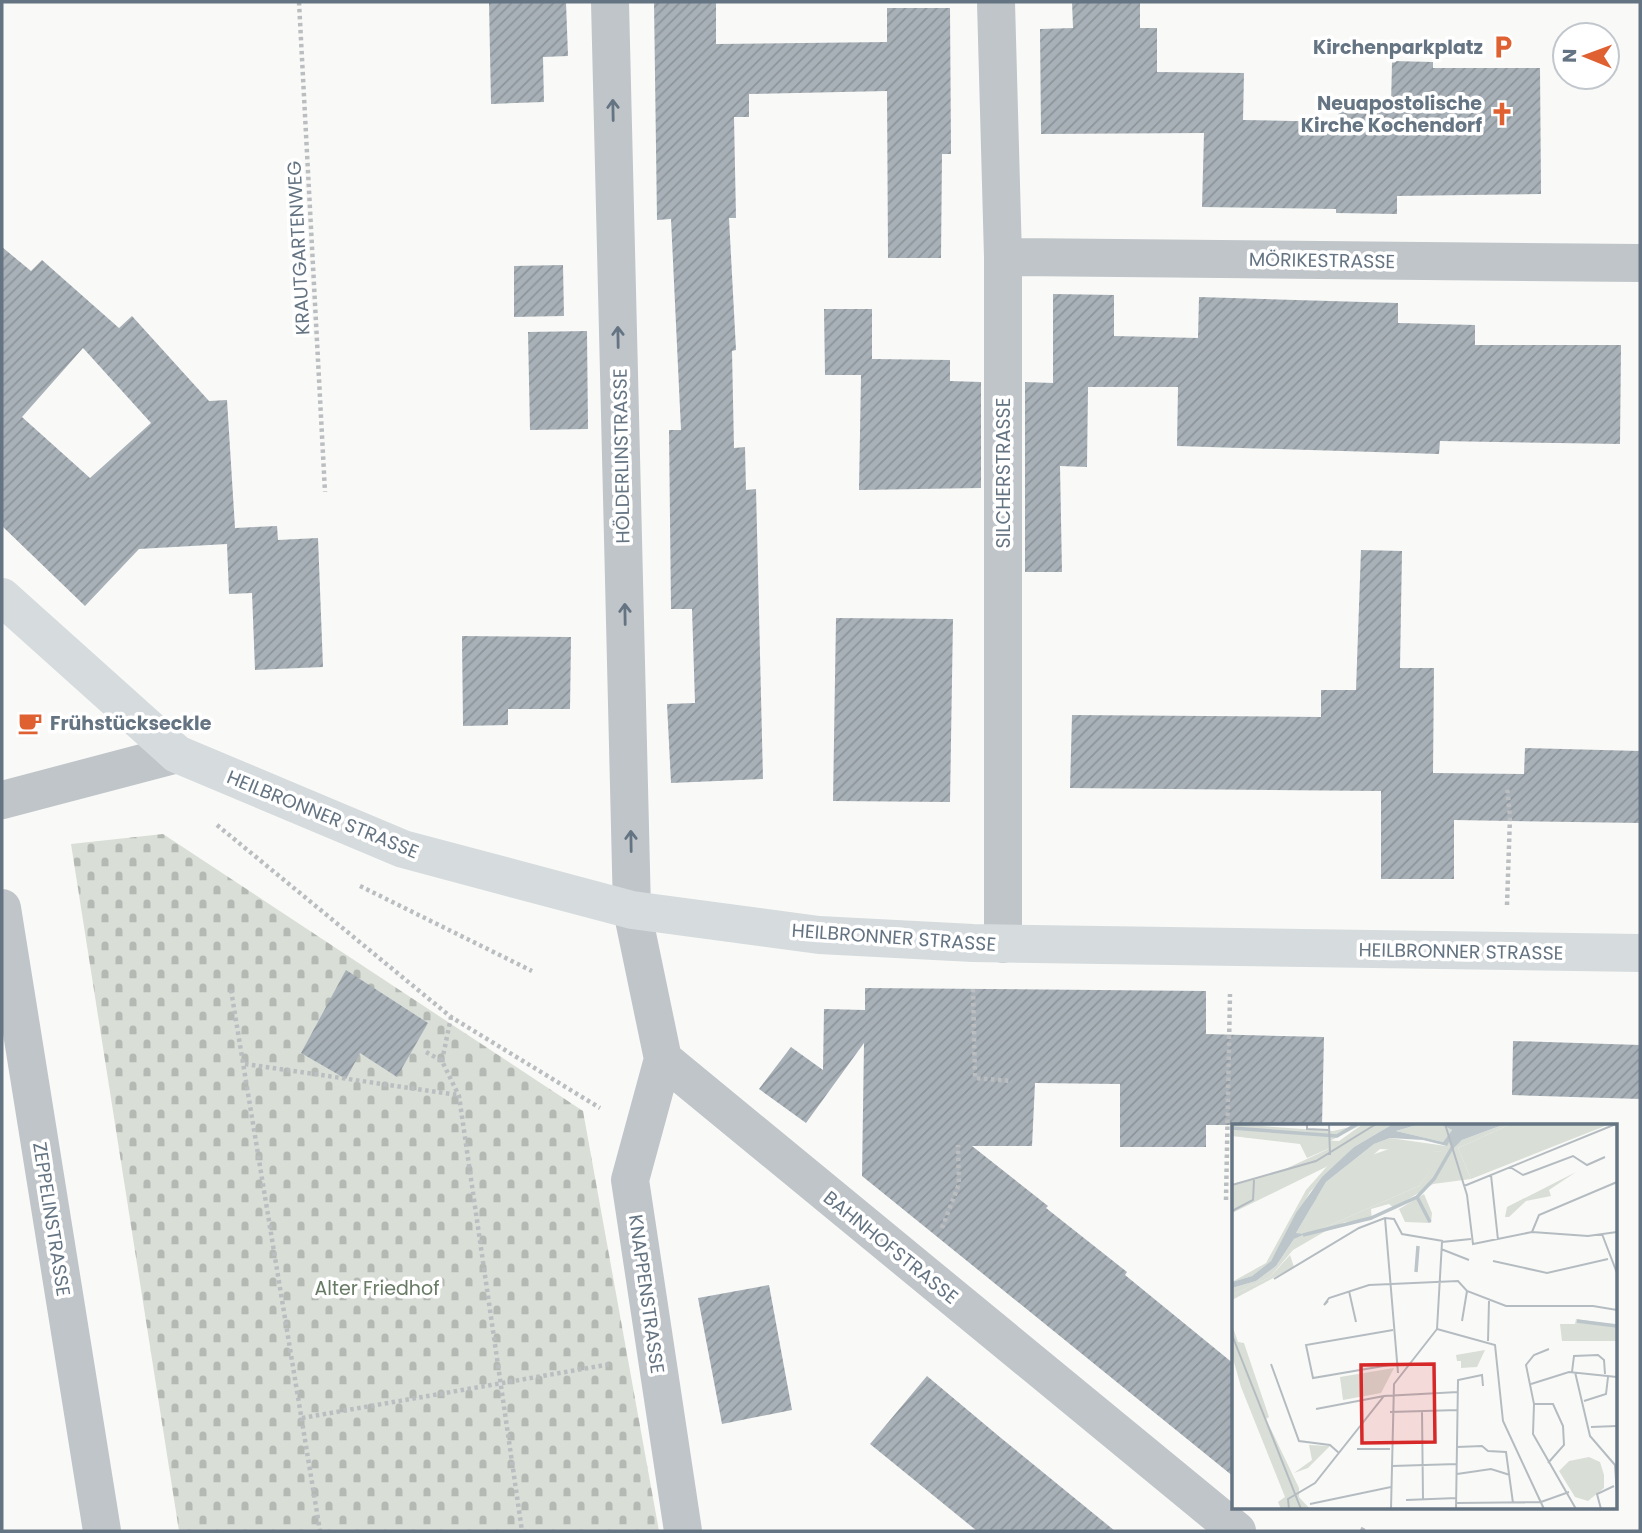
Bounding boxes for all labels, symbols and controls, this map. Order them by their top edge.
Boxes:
north arrow [1551,21,1621,91]
parking icon: Kirchenparkplatz [1489,33,1517,61]
place label: Kirchenparkplatz [1313,34,1483,61]
text: N [1556,48,1583,63]
place label: Neuapostolische Kirche Kochendorf [1301,90,1482,139]
one-way arrow [606,99,619,122]
church icon: Neuapostolische Kirche Kochendorf [1488,100,1516,128]
street label: KRAUTGARTENWEG [280,160,317,336]
street label: MÖRIKESTRASSE [1249,246,1395,275]
one-way arrow [612,326,625,349]
street label: HÖLDERLINSTRASSE [606,368,637,544]
street label: SILCHERSTRASSE [990,398,1017,549]
one-way arrow [618,603,632,626]
cafe icon: Frühstückseckle [16,709,44,737]
place label: Frühstückseckle [50,710,212,737]
street label: HEILBRONNER STRASSE [223,764,423,865]
one-way arrow [624,830,637,853]
street label: HEILBRONNER STRASSE [791,917,997,958]
street label: HEILBRONNER STRASSE [1358,936,1564,967]
inset map [1232,1124,1618,1508]
street label: ZEPPELINSTRASSE [26,1140,77,1298]
street label: BAHNHOFSTRASSE [818,1185,964,1310]
street label: KNAPPENSTRASSE [622,1213,671,1375]
park label: Alter Friedhof [315,1275,439,1302]

